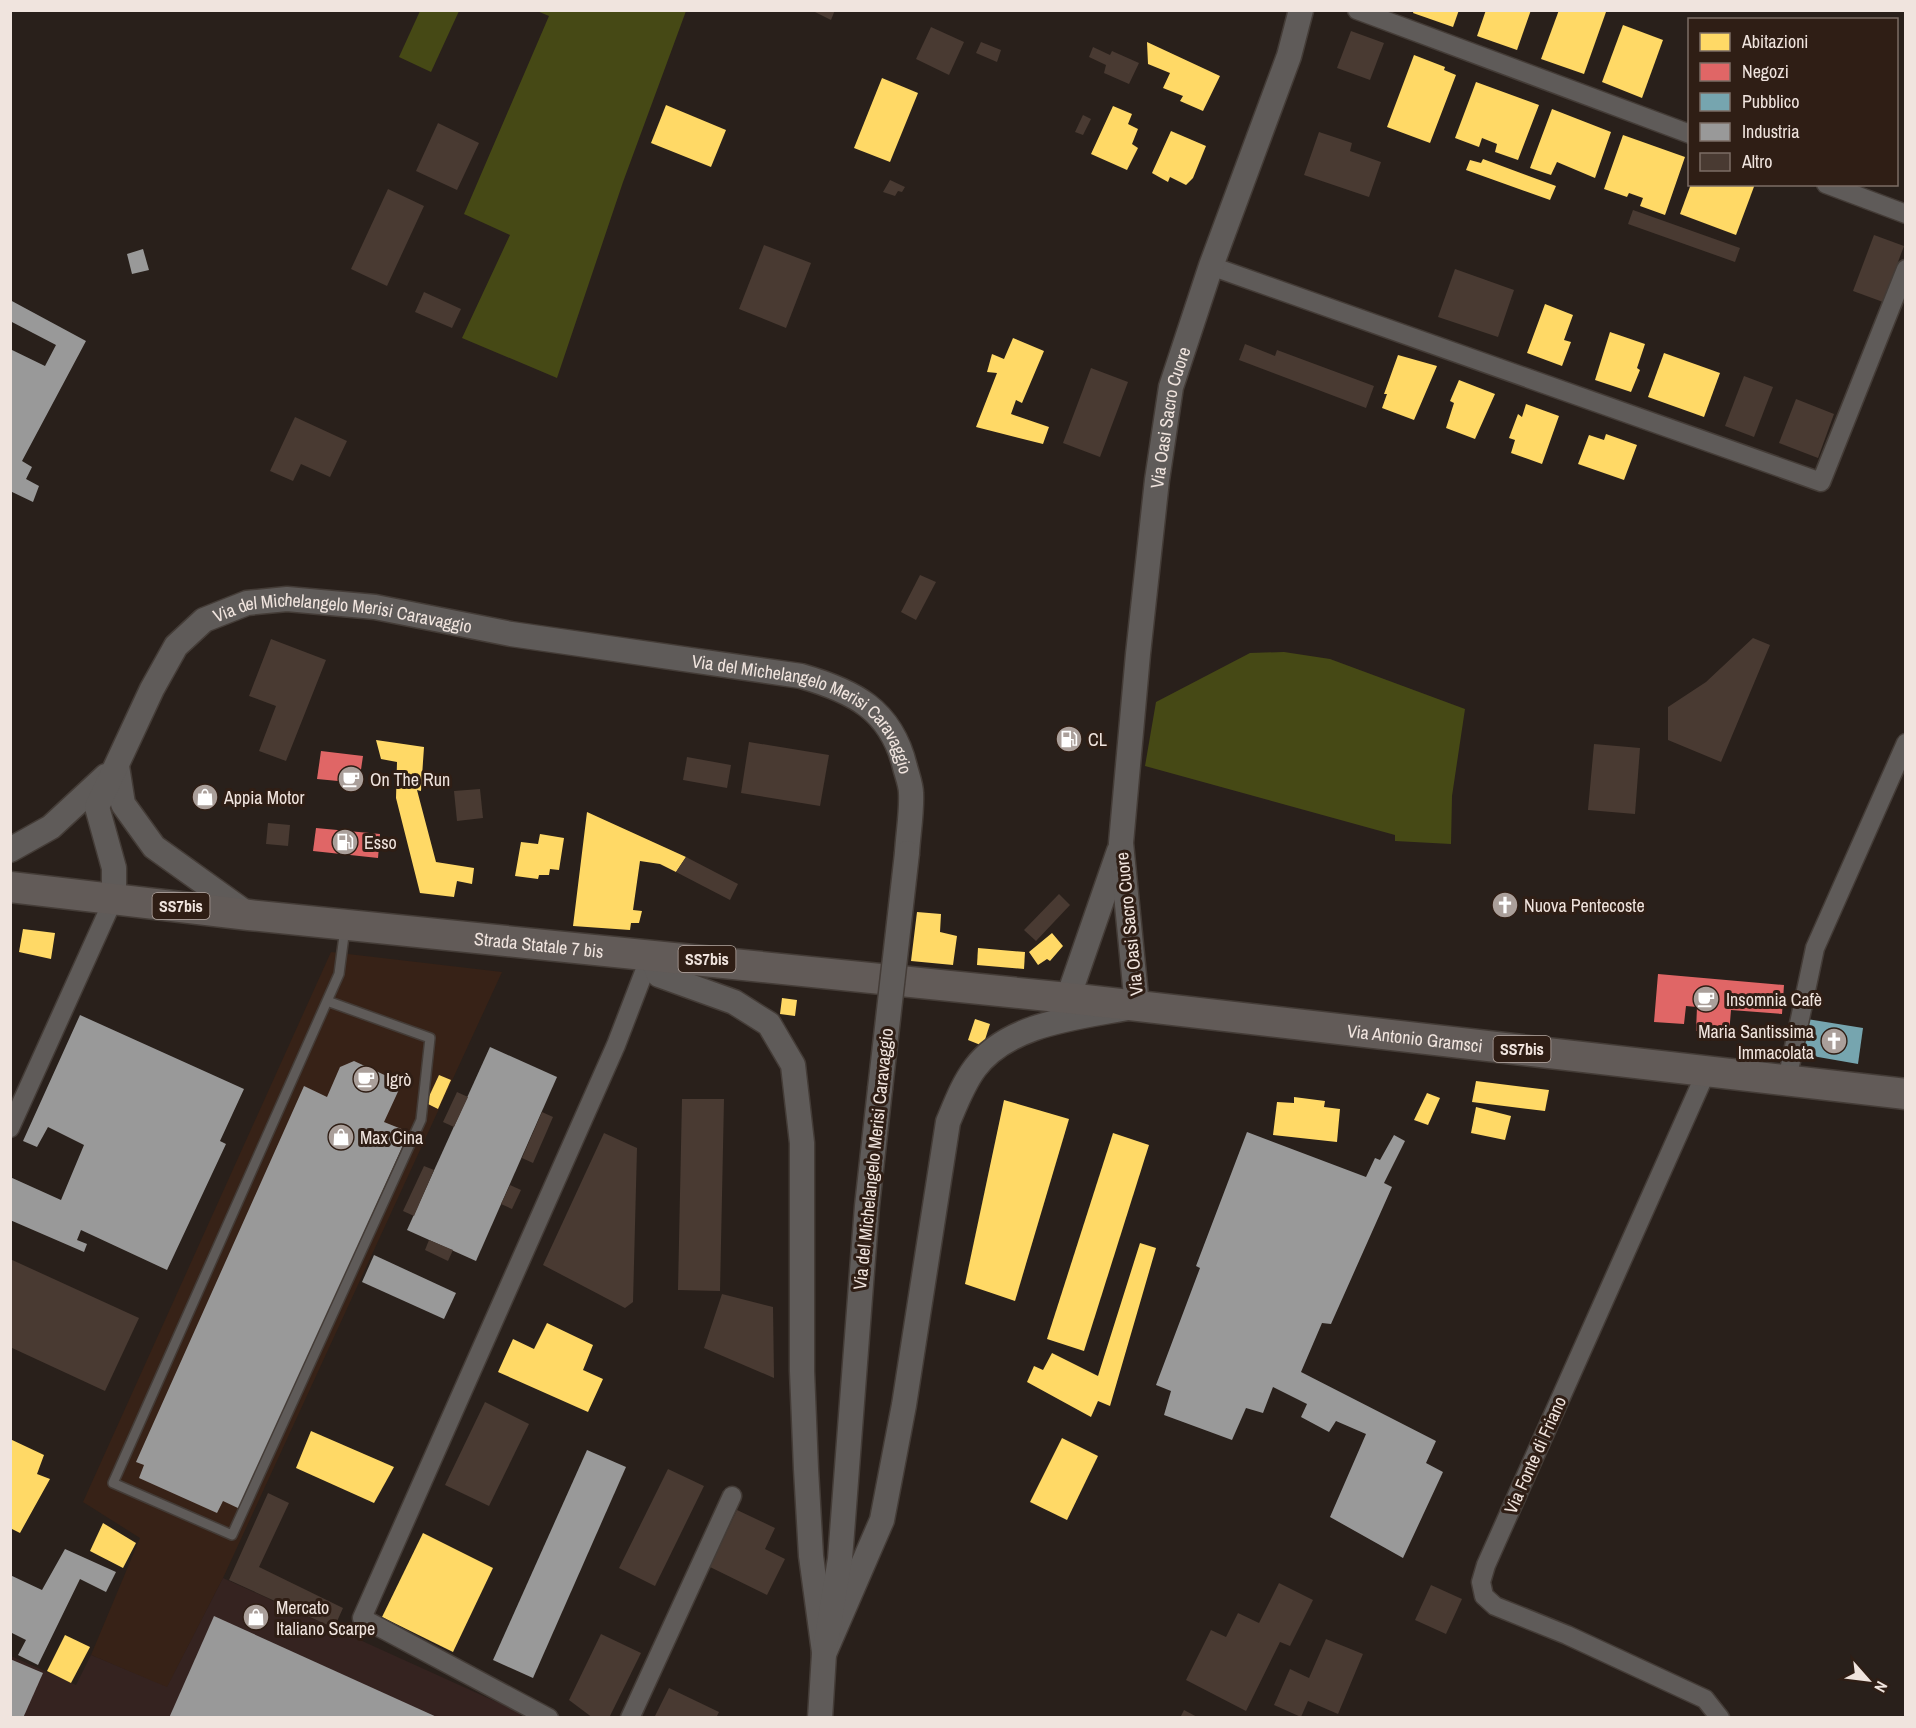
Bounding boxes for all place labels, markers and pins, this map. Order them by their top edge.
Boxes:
fuel station icon: CL [1054,724,1084,754]
place label: CL [1088,727,1107,752]
cafe icon: On The Run [336,764,366,794]
place label: On The Run [370,767,450,792]
shop icon: Appia Motor [190,782,220,812]
place label: Appia Motor [223,785,304,810]
fuel station icon: Esso [330,827,360,857]
place label: Esso [364,830,397,855]
church icon: Nuova Pentecoste [1490,890,1520,920]
place label: Nuova Pentecoste [1524,893,1645,918]
cafe icon: Insomnia Cafè [1691,984,1721,1014]
place label: Insomnia Cafè [1726,987,1822,1012]
place label: Maria Santissima Immacolata [1698,1019,1814,1065]
church icon: Maria Santissima Immacolata [1819,1026,1849,1056]
cafe icon: Igrò [351,1064,381,1094]
place label: Igrò [386,1067,411,1092]
shop icon: Max Cina [326,1122,356,1152]
place label: Max Cina [360,1125,423,1150]
place label: Mercato Italiano Scarpe [276,1595,375,1641]
shop icon: Mercato Italiano Scarpe [241,1602,271,1632]

